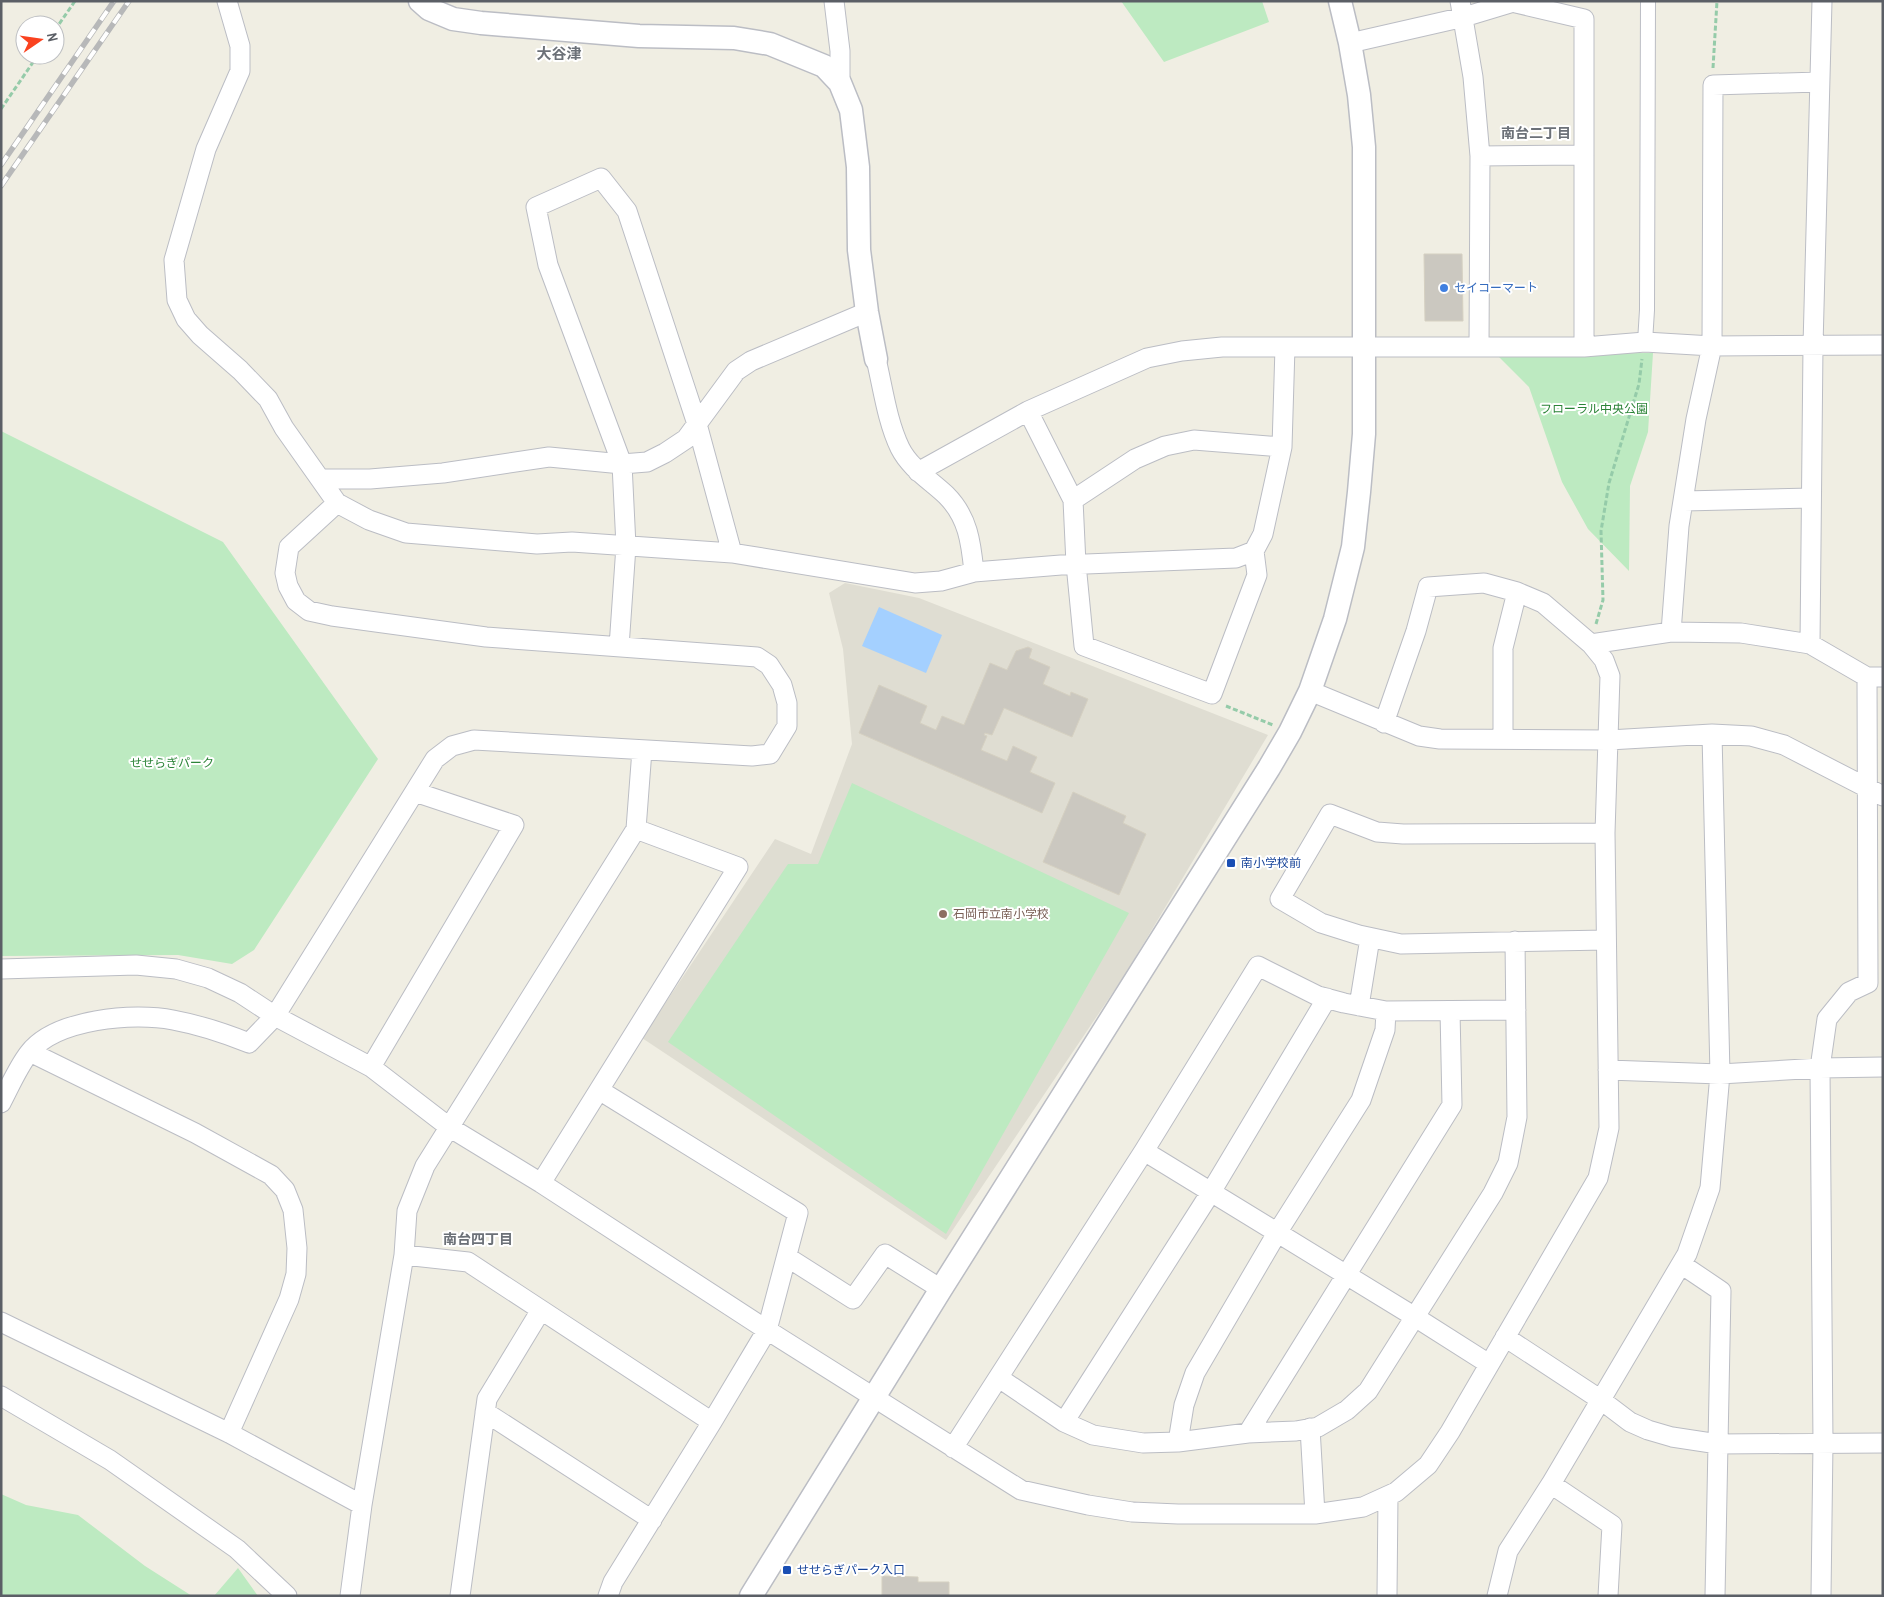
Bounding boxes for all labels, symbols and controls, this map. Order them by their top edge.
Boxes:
north arrow [15,15,65,65]
text: N [43,31,62,43]
district label: 大谷津 [536,43,582,64]
district label: 南台二丁目 [1501,124,1571,142]
place label: セイコーマート [1454,280,1538,296]
marker: セイコーマート [1438,282,1450,294]
park label: フローラル中央公園 [1540,401,1648,417]
park label: せせらぎパーク [130,755,214,771]
place label: 南小学校前 [1241,855,1301,871]
marker: 南小学校前 [1225,857,1237,869]
place label: 石岡市立南小学校 [953,906,1049,922]
marker: 石岡市立南小学校 [937,908,949,920]
district label: 南台四丁目 [443,1230,513,1248]
place label: せせらぎパーク入口 [797,1562,905,1578]
marker: せせらぎパーク入口 [781,1564,793,1576]

